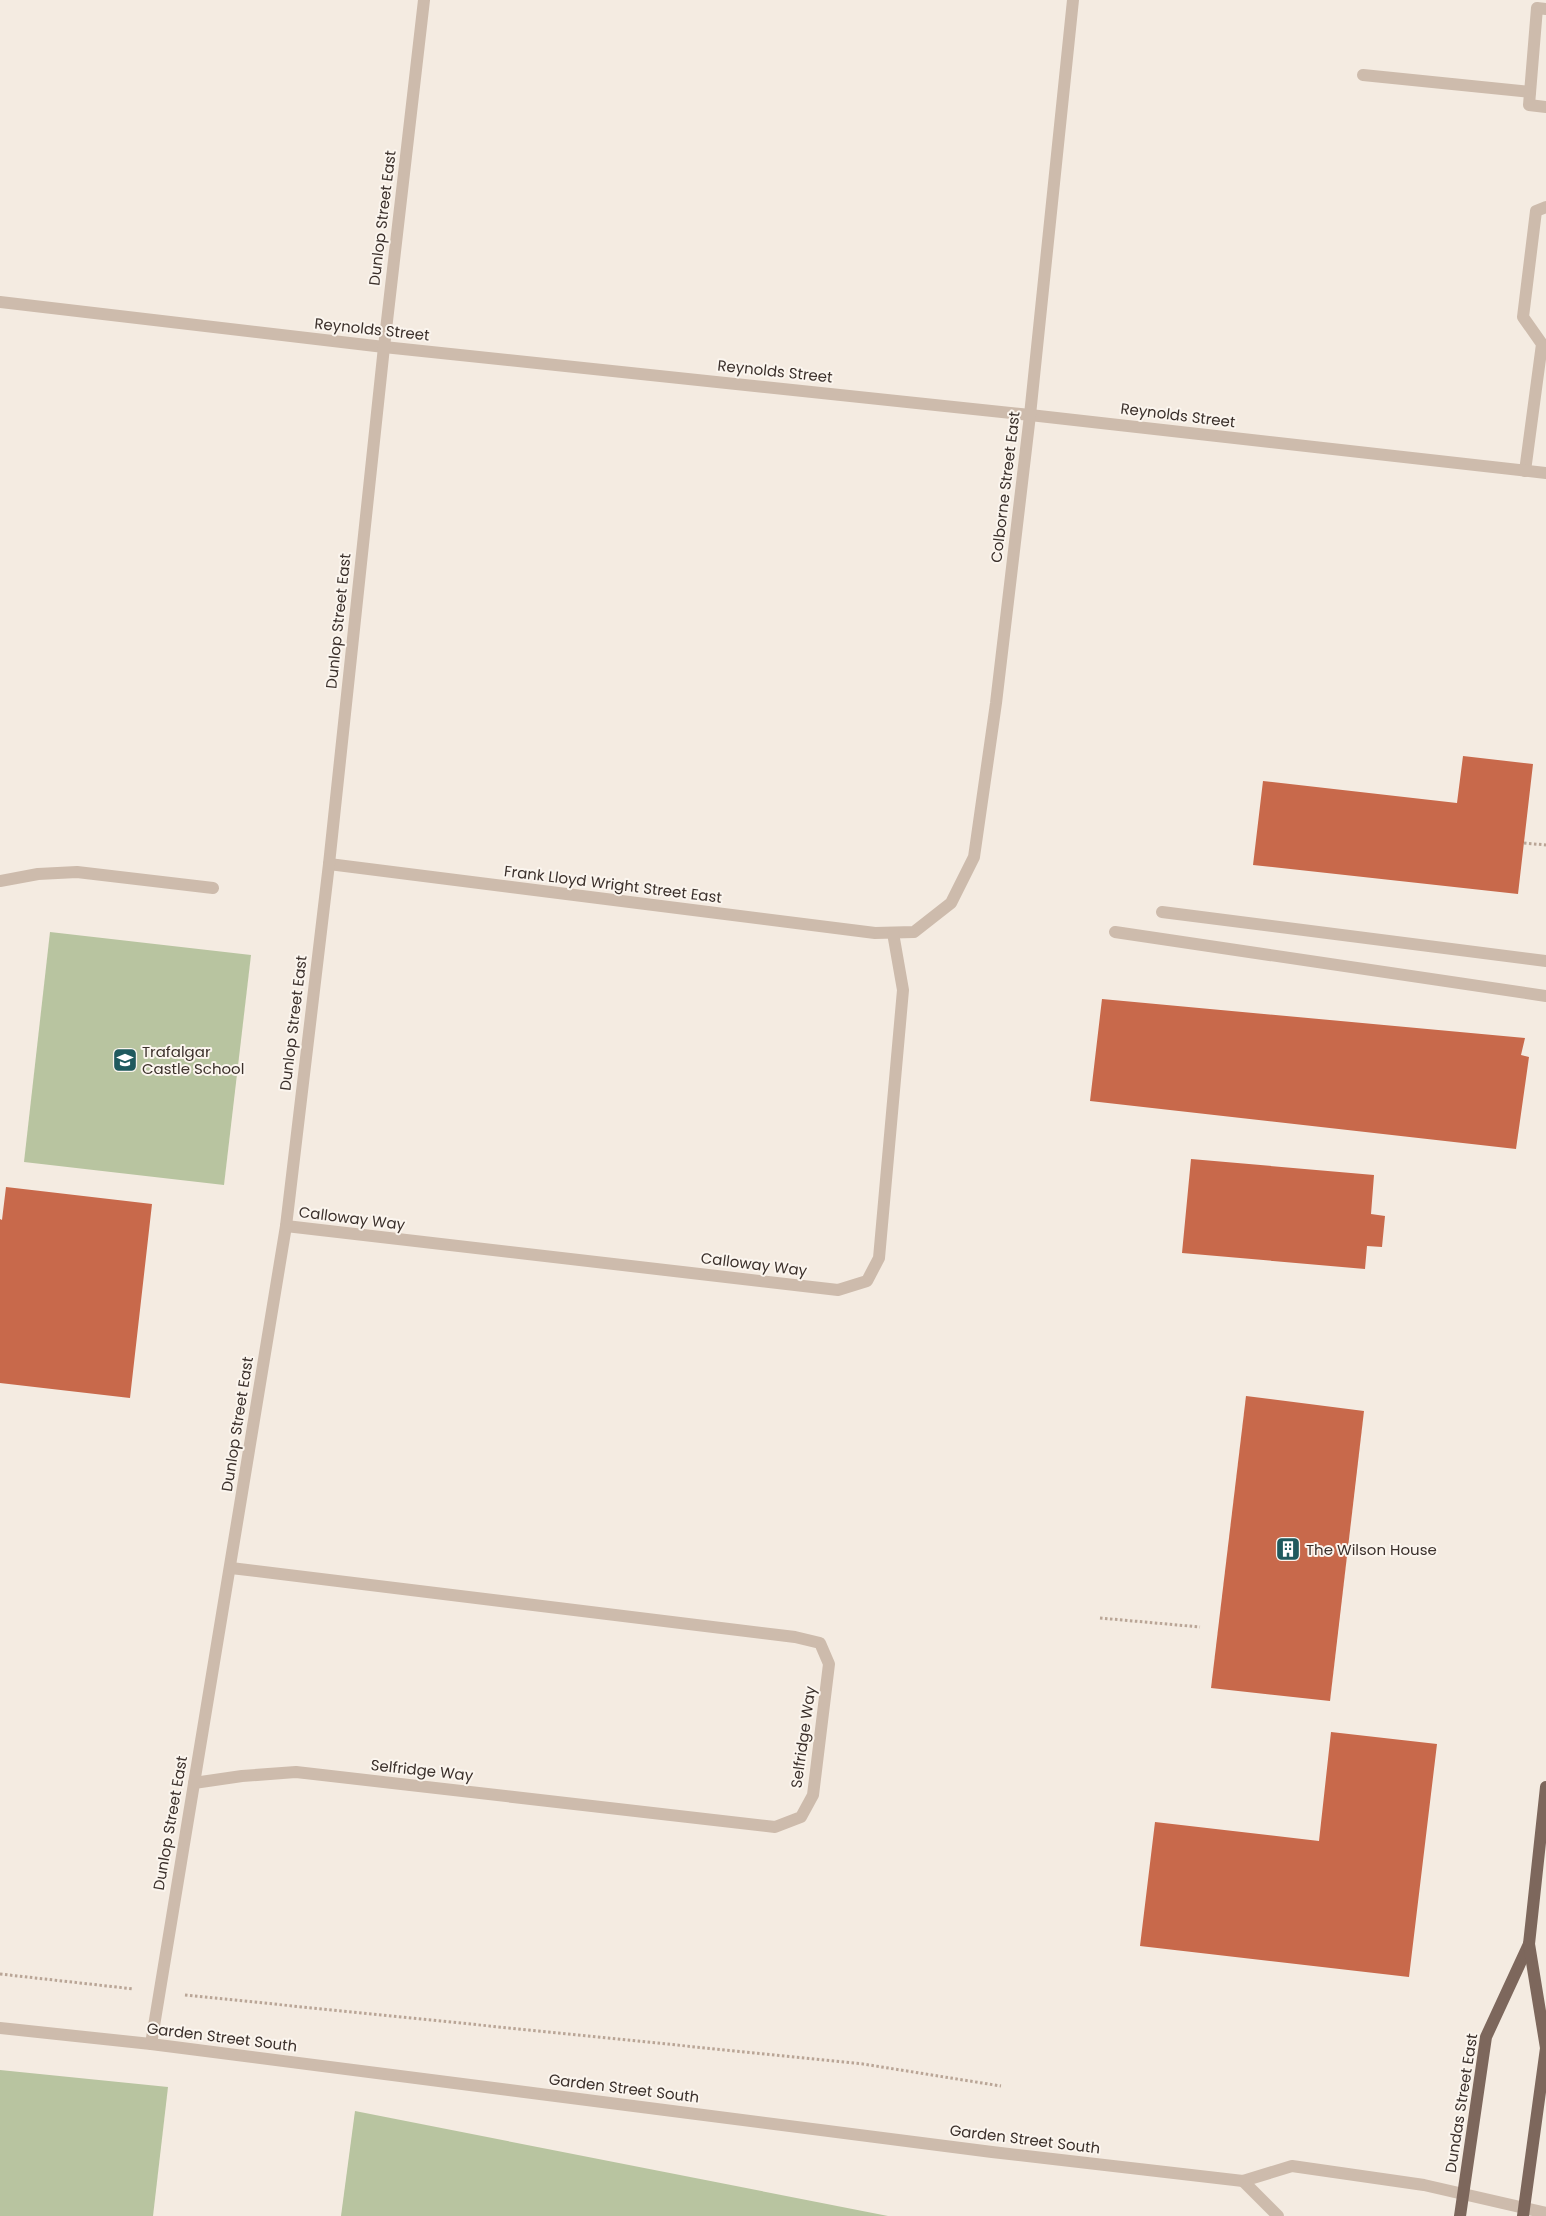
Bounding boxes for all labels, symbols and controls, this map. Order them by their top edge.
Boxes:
street label: Dunlop Street East [363,149,401,287]
street label: Reynolds Street [313,313,431,345]
street label: Reynolds Street [716,355,834,387]
street label: Reynolds Street [1119,398,1237,432]
street label: Colborne Street East [985,410,1025,564]
street label: Dunlop Street East [320,552,356,690]
street label: Frank Lloyd Wright Street East [503,860,723,908]
street label: Dunlop Street East [274,954,312,1092]
place label: Trafalgar Castle School [142,1041,244,1079]
school or university icon: Trafalgar Castle School [112,1047,138,1073]
street label: Calloway Way [298,1201,407,1235]
street label: Calloway Way [700,1247,809,1281]
street label: Dunlop Street East [216,1355,258,1493]
building icon: The Wilson House [1275,1536,1301,1562]
place label: The Wilson House [1306,1539,1437,1560]
street label: Selfridge Way [785,1684,821,1789]
street label: Dunlop Street East [148,1754,192,1892]
street label: Selfridge Way [370,1754,475,1786]
street label: Garden Street South [146,2017,298,2057]
street label: Dundas Street East [1440,2032,1482,2174]
street label: Garden Street South [548,2068,700,2108]
street label: Garden Street South [949,2119,1101,2159]

